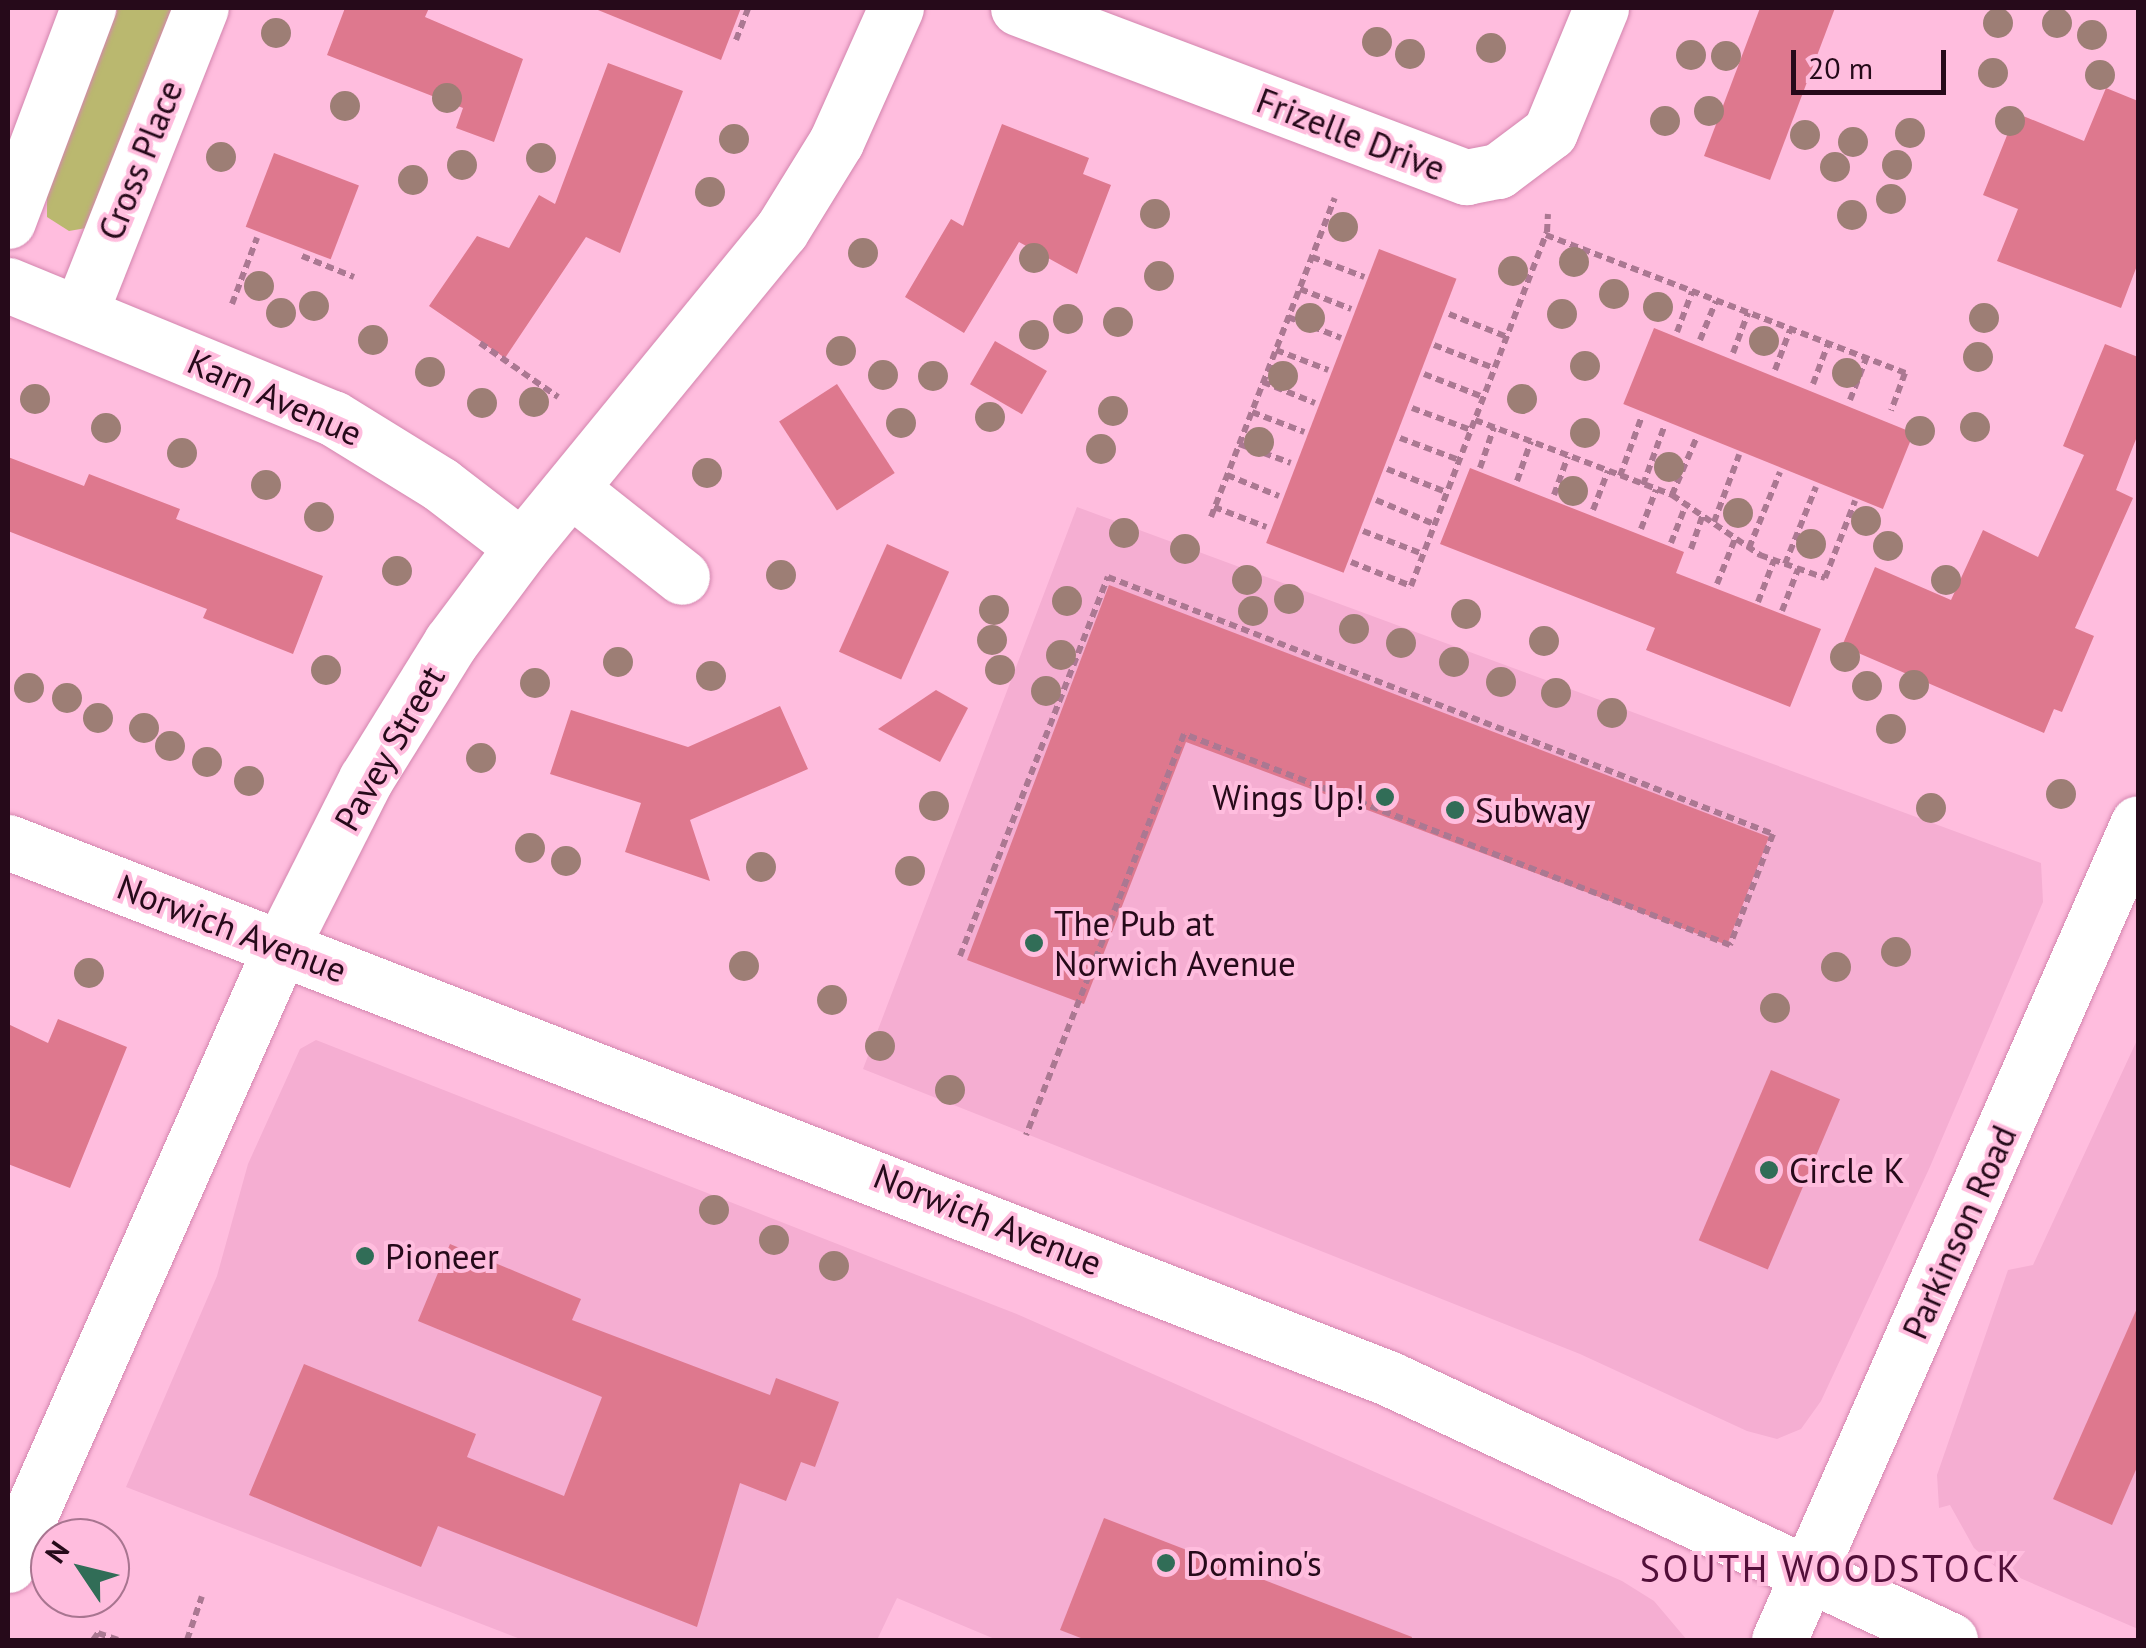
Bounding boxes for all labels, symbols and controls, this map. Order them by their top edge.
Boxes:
scale bar [1796,30,1951,92]
text: 20 m [1808,48,1873,87]
street label: Cross Place [89,74,191,246]
street label: Frizelle Drive [1251,79,1451,189]
street label: Karn Avenue [181,340,369,454]
street label: Pavey Street [325,658,453,838]
place label: Wings Up! [1212,776,1365,818]
marker: Wings Up! [1374,786,1396,808]
place label: Subway [1475,789,1590,831]
marker: Subway [1444,799,1466,821]
street label: Norwich Avenue [111,865,353,991]
place label: The Pub at Norwich Avenue [1054,902,1297,984]
marker: The Pub at Norwich Avenue [1023,932,1045,954]
street label: Parkinson Road [1893,1119,2025,1345]
place label: Circle K [1789,1149,1905,1191]
street label: Norwich Avenue [868,1154,1108,1284]
marker: Circle K [1758,1159,1780,1181]
place label: Pioneer [385,1235,499,1277]
marker: Pioneer [354,1245,376,1267]
north arrow [30,1518,130,1618]
text: N [36,1534,77,1570]
place label: Domino's [1186,1542,1322,1584]
district label: SOUTH WOODSTOCK [1639,1545,2023,1591]
marker: Domino's [1155,1552,1177,1574]

